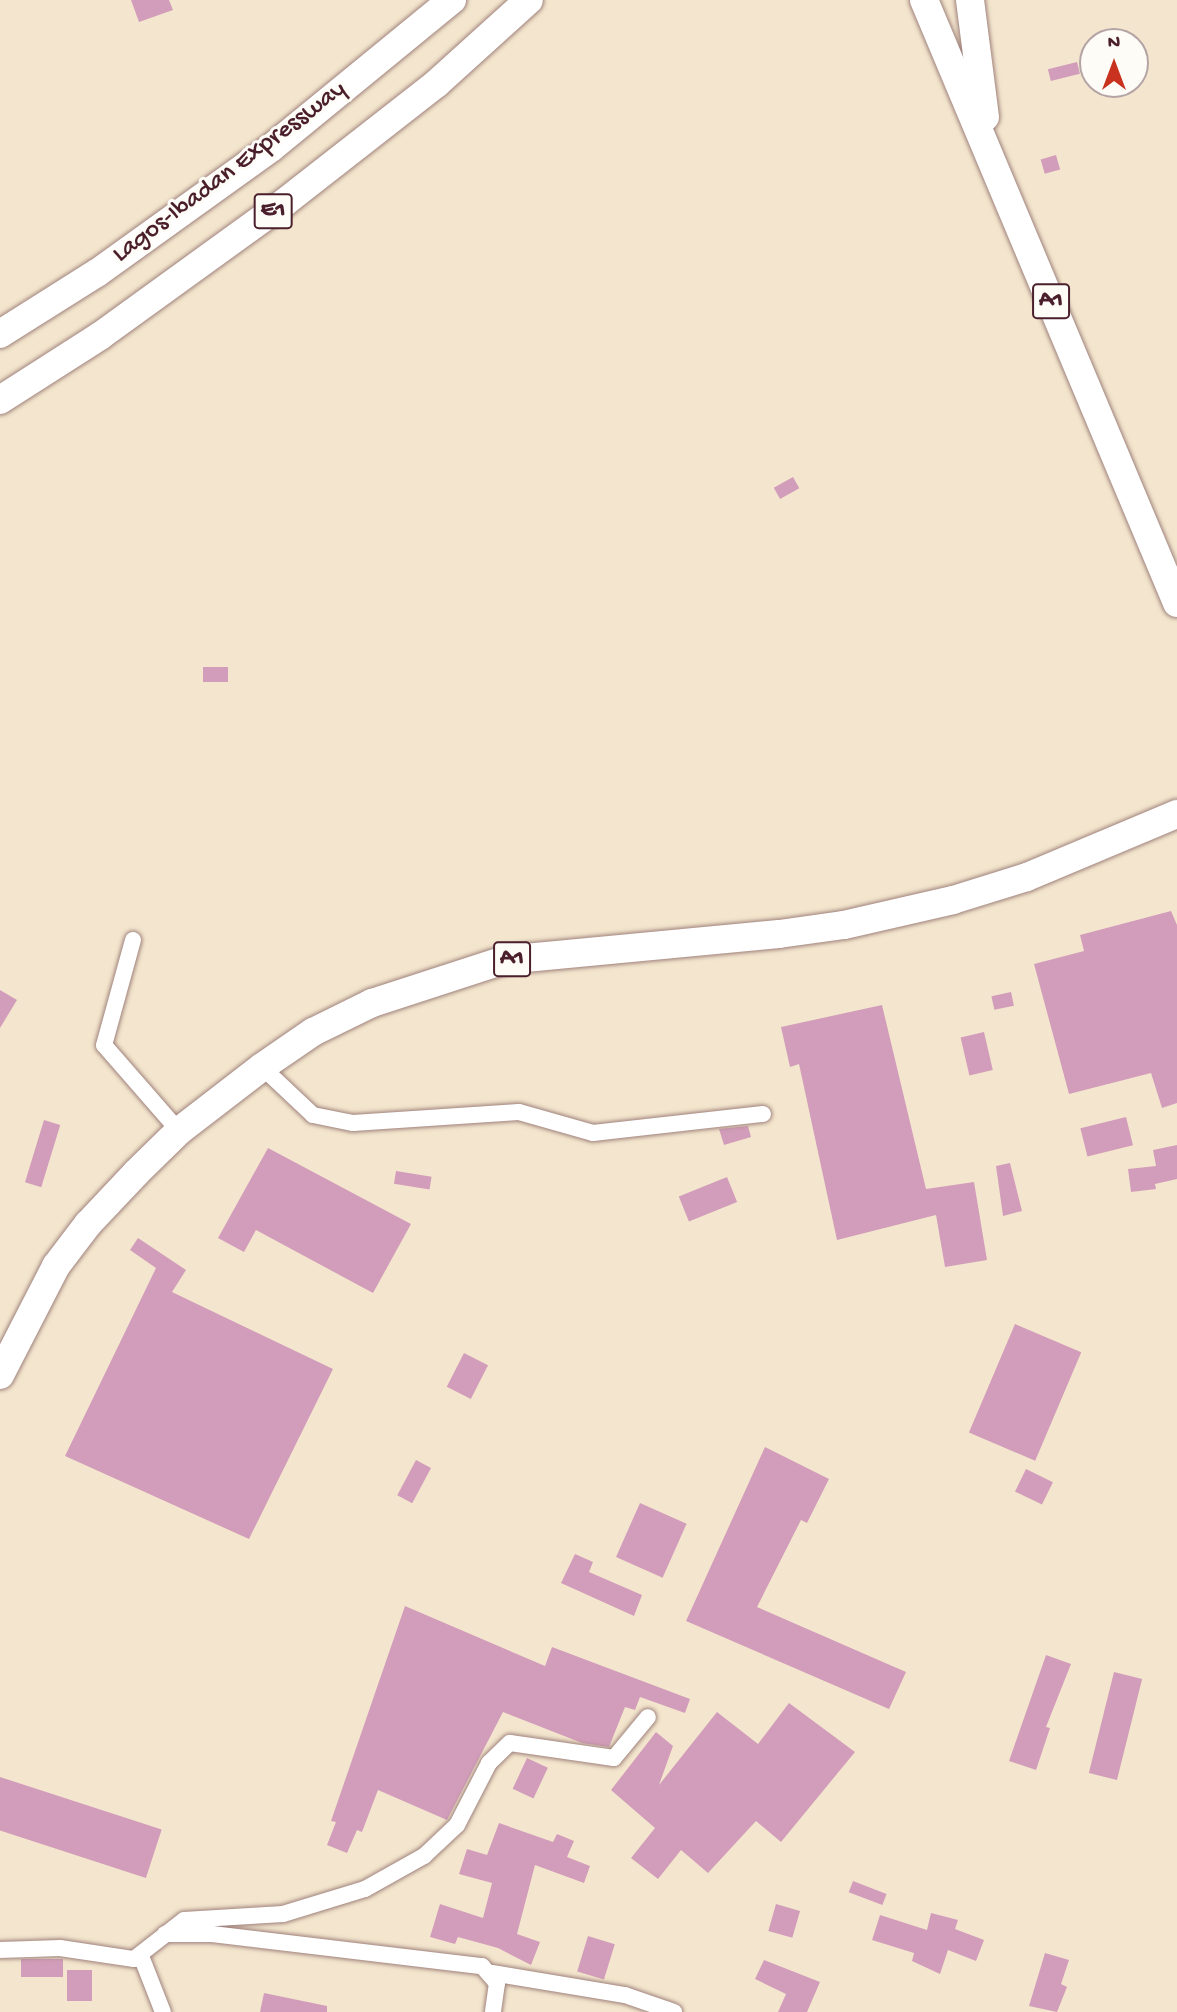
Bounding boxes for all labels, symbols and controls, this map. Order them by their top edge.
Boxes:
north arrow [1079,28,1149,98]
text: N [1108,32,1120,55]
street label: Lagos-Ibadan Expressway [107,75,353,271]
road number: E1 [252,190,294,232]
road number: A1 [1032,280,1070,322]
road number: A1 [493,939,531,979]

